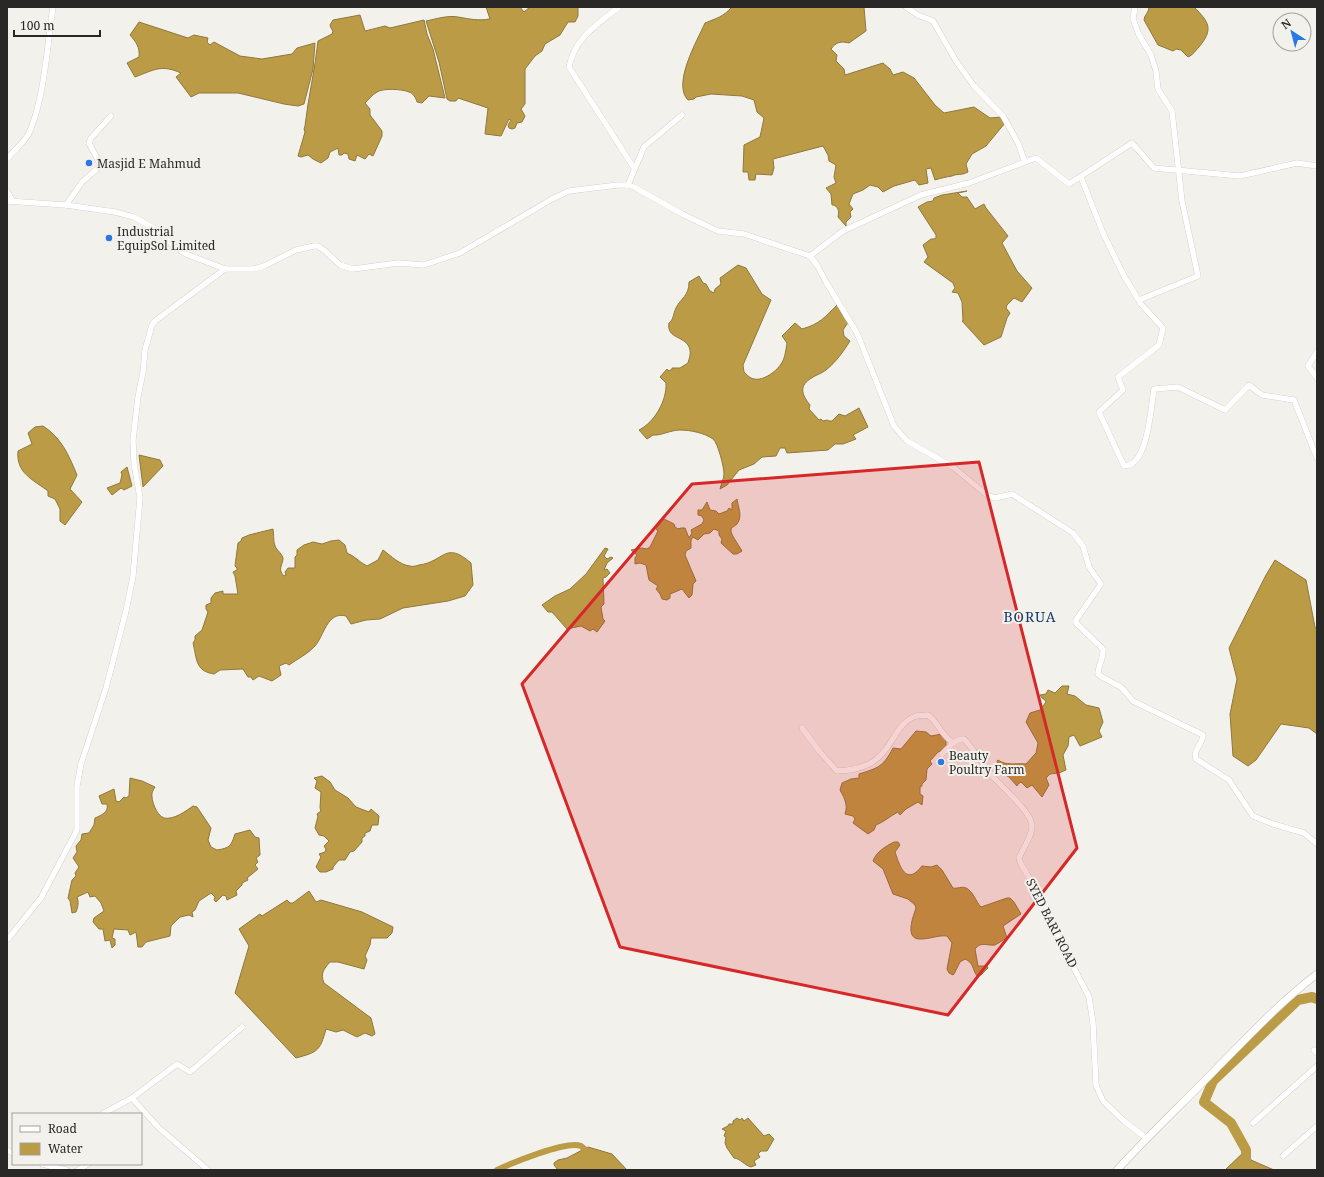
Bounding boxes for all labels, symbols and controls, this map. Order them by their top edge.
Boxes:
scale bar [14,12,100,38]
north arrow [1272,12,1312,52]
text: N [1278,15,1294,32]
text: 100 m [20,17,55,34]
place label: Masjid E Mahmud [97,155,202,172]
marker: Masjid E Mahmud [84,158,94,168]
place label: Industrial EquipSol Limited [117,223,216,254]
marker: Industrial EquipSol Limited [104,233,114,243]
district label: BORUA [1003,607,1057,626]
place label: Beauty Poultry Farm [949,747,1025,778]
marker: Beauty Poultry Farm [936,757,946,767]
street label: SYED BARI ROAD [1022,875,1082,971]
legend [12,1113,142,1165]
text: Road [48,1120,78,1137]
text: Water [48,1140,83,1157]

